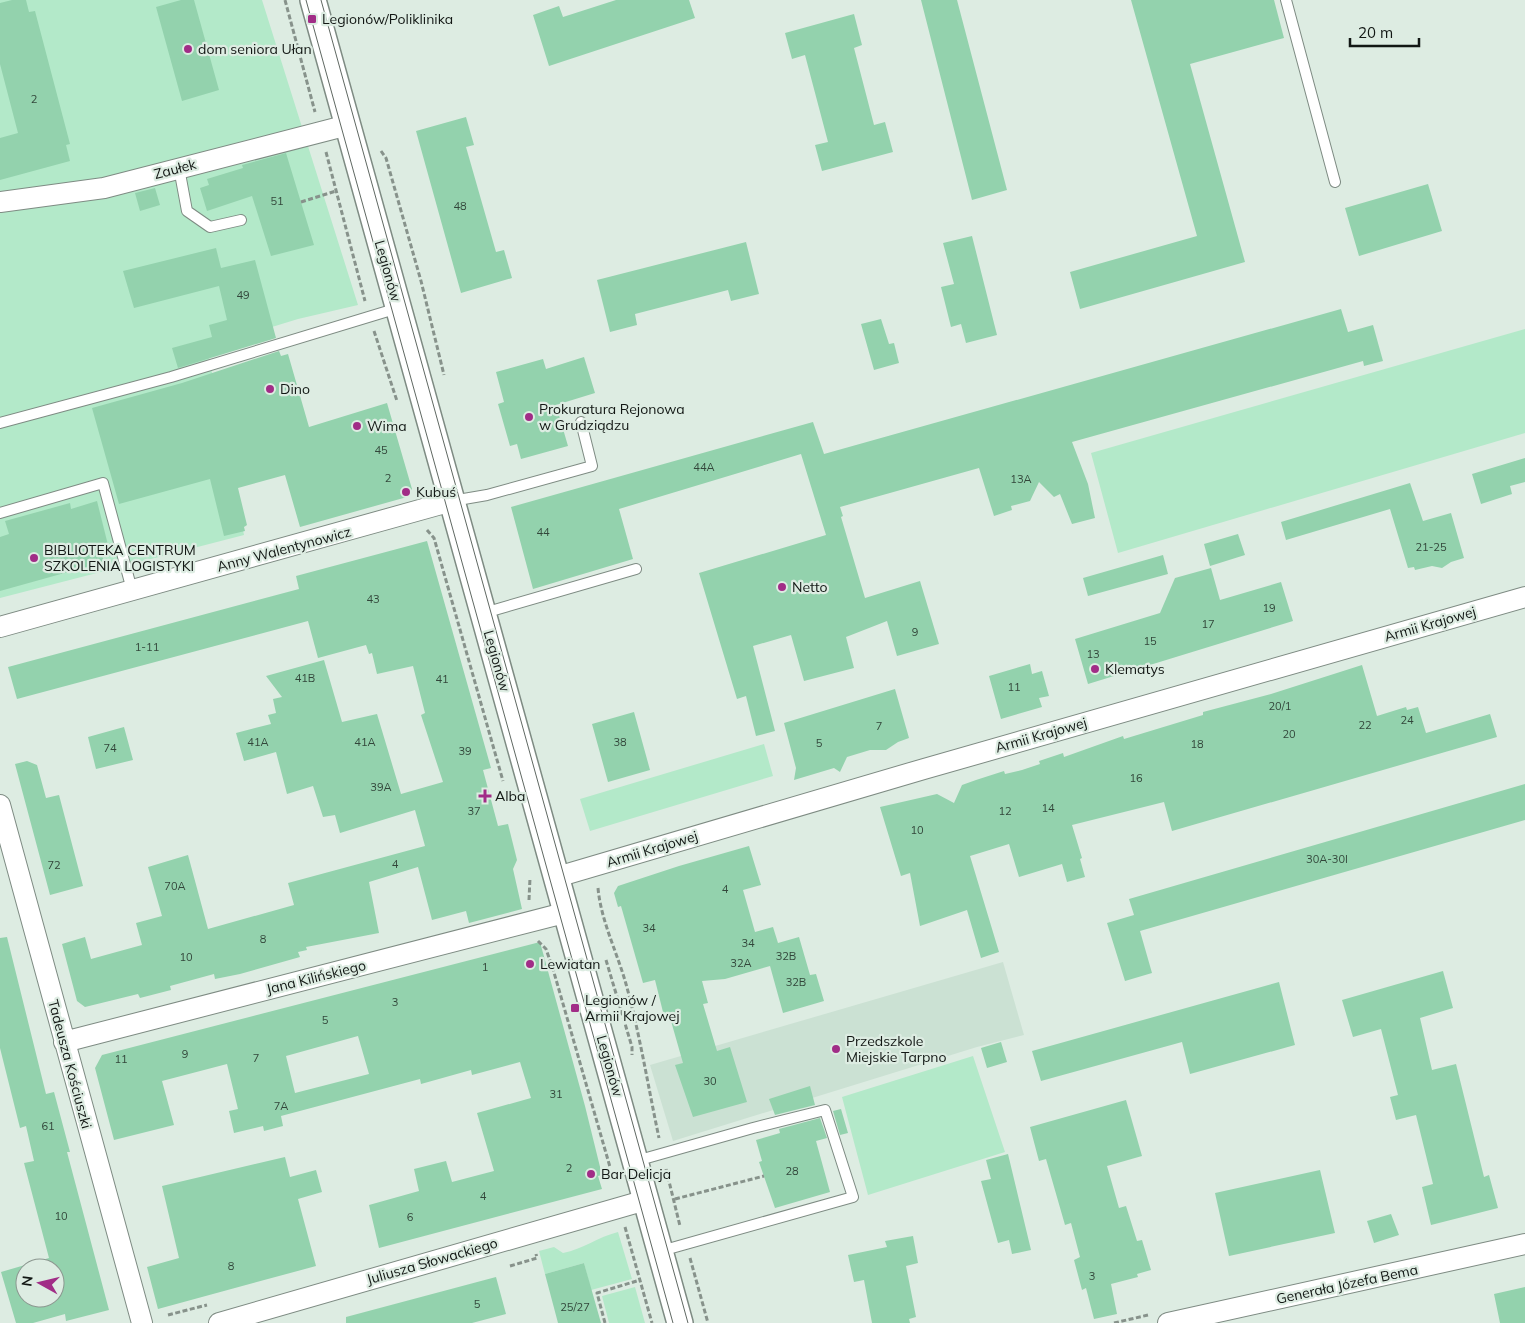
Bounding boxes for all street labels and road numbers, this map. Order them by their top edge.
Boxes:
street label: Zaułek [152,155,199,183]
street label: Legionów [371,238,405,304]
street label: Anny Walentynowicz [215,522,353,576]
street label: Armii Krajowej [1382,602,1478,646]
street label: Legionów [480,628,514,694]
street label: Armii Krajowej [993,713,1089,757]
street label: Armii Krajowej [604,827,700,871]
street label: Jana Kilińskiego [264,956,368,998]
street label: Tadeusza Kościuszki [44,998,96,1130]
street label: Legionów [593,1033,627,1099]
street label: Juliusza Słowackiego [364,1234,500,1288]
street label: Generała Józefa Bema [1275,1260,1419,1308]

